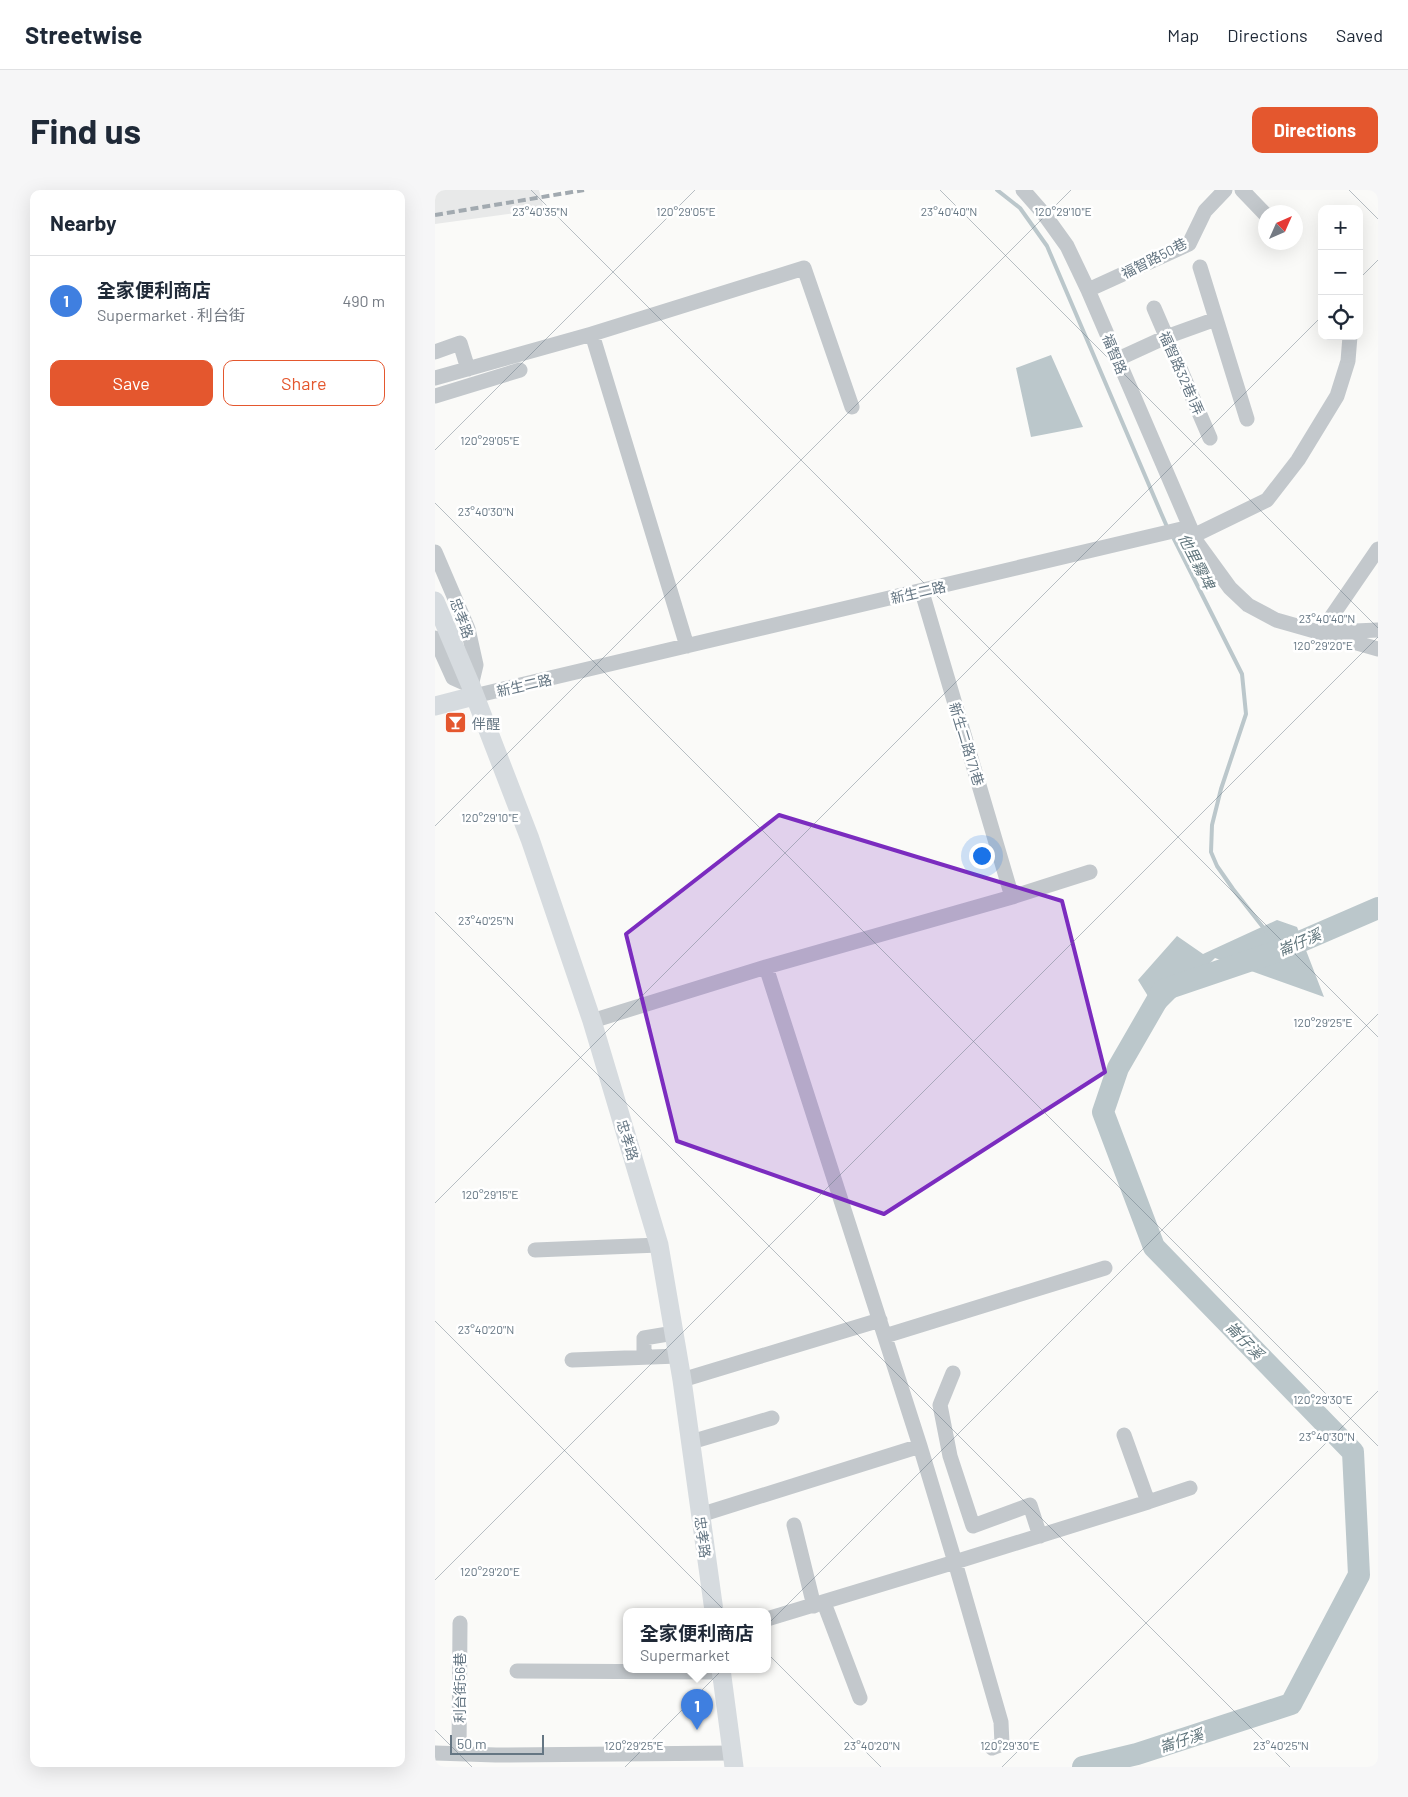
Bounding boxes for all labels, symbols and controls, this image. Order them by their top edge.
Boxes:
text: Streetwise [25,20,142,49]
text: Map [1167,24,1199,46]
text: Directions [1227,24,1308,46]
text: Saved [1336,24,1383,46]
button: Directions [1252,107,1378,153]
text: Find us [30,109,141,151]
text: 23°40'35"N [512,204,568,218]
text: 120°29'05"E [656,204,716,218]
text: 23°40'40"N [921,204,977,218]
text: 120°29'10"E [1034,204,1092,218]
north arrow [1258,205,1303,250]
map controls [1318,205,1363,340]
button: + [1318,205,1363,250]
text: Nearby [50,210,116,235]
street label: 福智路50巷 [1118,234,1190,282]
button: − [1318,250,1363,295]
text: 全家便利商店 [97,278,211,301]
text: 1 [63,291,69,310]
text: 490 m [342,291,385,310]
button: locate [1318,295,1363,340]
text: Supermarket · 利台街 [97,305,245,324]
street label: 福智路32巷1弄 [1156,329,1208,417]
street label: 福智路 [1099,331,1131,377]
button: Save [50,360,213,406]
button: Share [223,360,385,406]
text: 120°29'05"E [460,433,520,447]
text: 23°40'30"N [458,504,514,518]
water label: 他里霧埤 [1175,530,1220,594]
street label: 新生二路 [889,577,947,607]
street label: 忠孝路 [447,595,477,641]
text: 23°40'40"N [1299,611,1355,625]
text: 120°29'20"E [1293,638,1353,652]
street label: 新生二路 [495,670,553,700]
street label: 新生二路171巷 [946,700,988,788]
bar icon: 伴醒 [444,711,468,735]
place label: 伴醒 [472,715,500,732]
text: 120°29'10"E [461,810,519,824]
your location [969,843,995,869]
text: 23°40'25"N [458,913,514,927]
water label: 崙仔溪 [1275,924,1325,959]
text: 120°29'25"E [1293,1015,1353,1029]
street label: 忠孝路 [614,1117,642,1163]
text: 120°29'15"E [461,1187,519,1201]
water label: 崙仔溪 [1223,1318,1268,1364]
text: 23°40'20"N [458,1322,514,1336]
text: 120°29'30"E [1293,1392,1353,1406]
text: 23°40'30"N [1299,1429,1355,1443]
street label: 忠孝路 [692,1515,714,1559]
text: 120°29'20"E [460,1564,520,1578]
popup [623,1608,771,1673]
text: 全家便利商店 [640,1621,754,1644]
text: Supermarket [640,1645,730,1664]
street label: 利台街56巷 [451,1653,468,1723]
pin: 1 [681,1689,713,1730]
water label: 崙仔溪 [1157,1724,1207,1756]
scale bar [450,1732,544,1755]
text: 50 m [457,1735,486,1752]
text: 120°29'25"E [604,1738,664,1752]
text: 23°40'20"N [844,1738,900,1752]
text: 120°29'30"E [980,1738,1040,1752]
text: 23°40'25"N [1253,1738,1309,1752]

